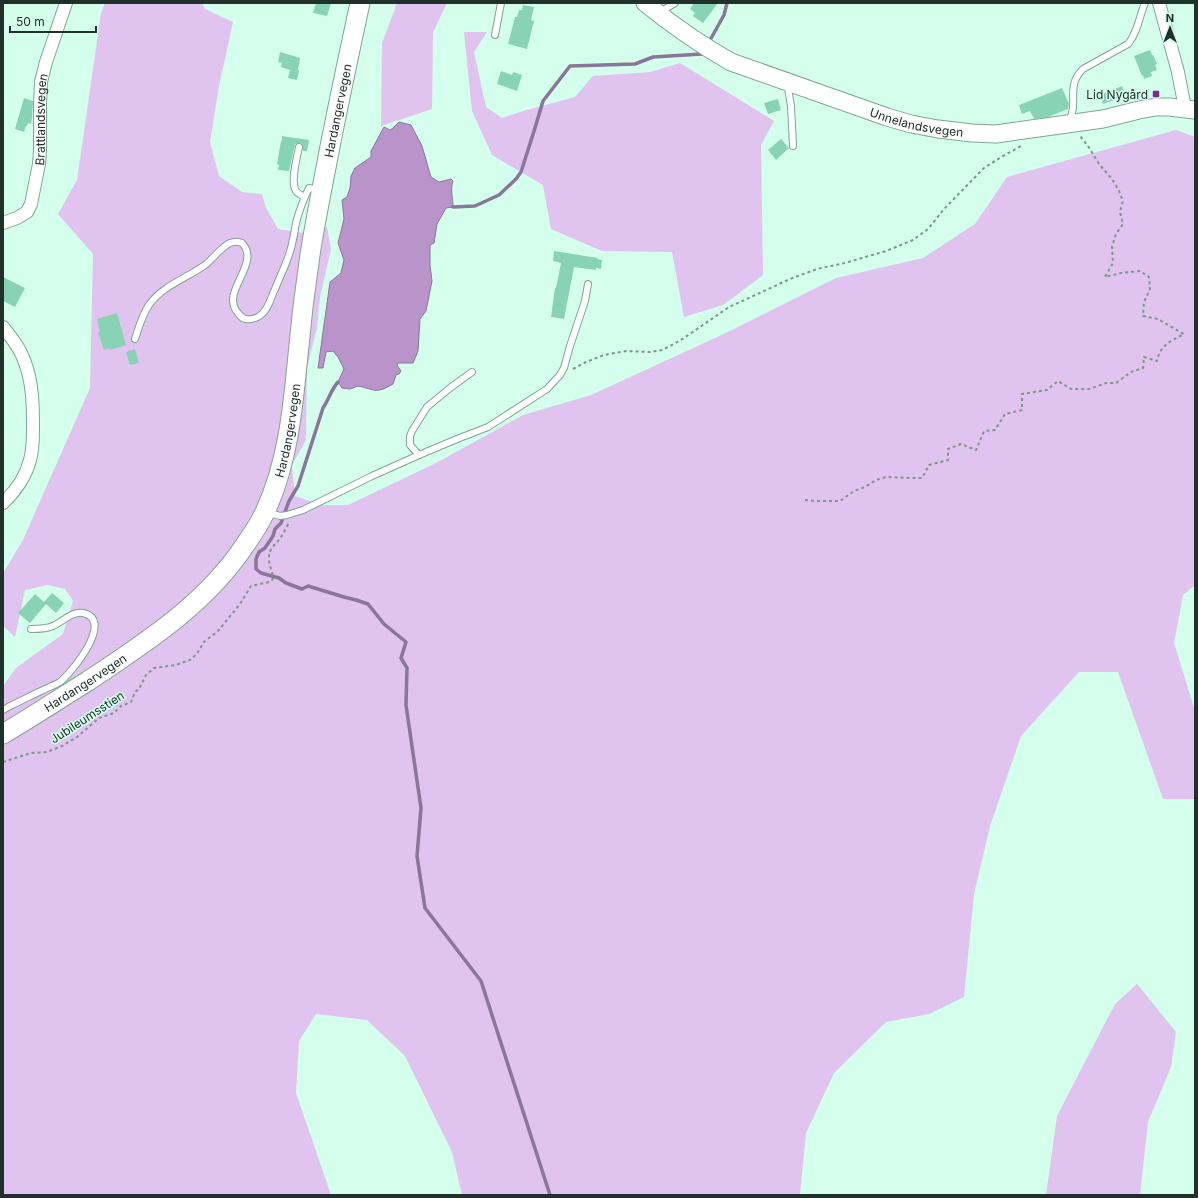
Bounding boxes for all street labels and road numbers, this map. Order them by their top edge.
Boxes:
street label: Hardangervegen [321,62,354,159]
street label: Brattlandsvegen [31,72,50,166]
street label: Unnelandsvegen [868,104,964,139]
street label: Hardangervegen [271,383,303,479]
street label: Hardangervegen [41,650,129,715]
street label: Jubileumsstien [47,687,127,747]

